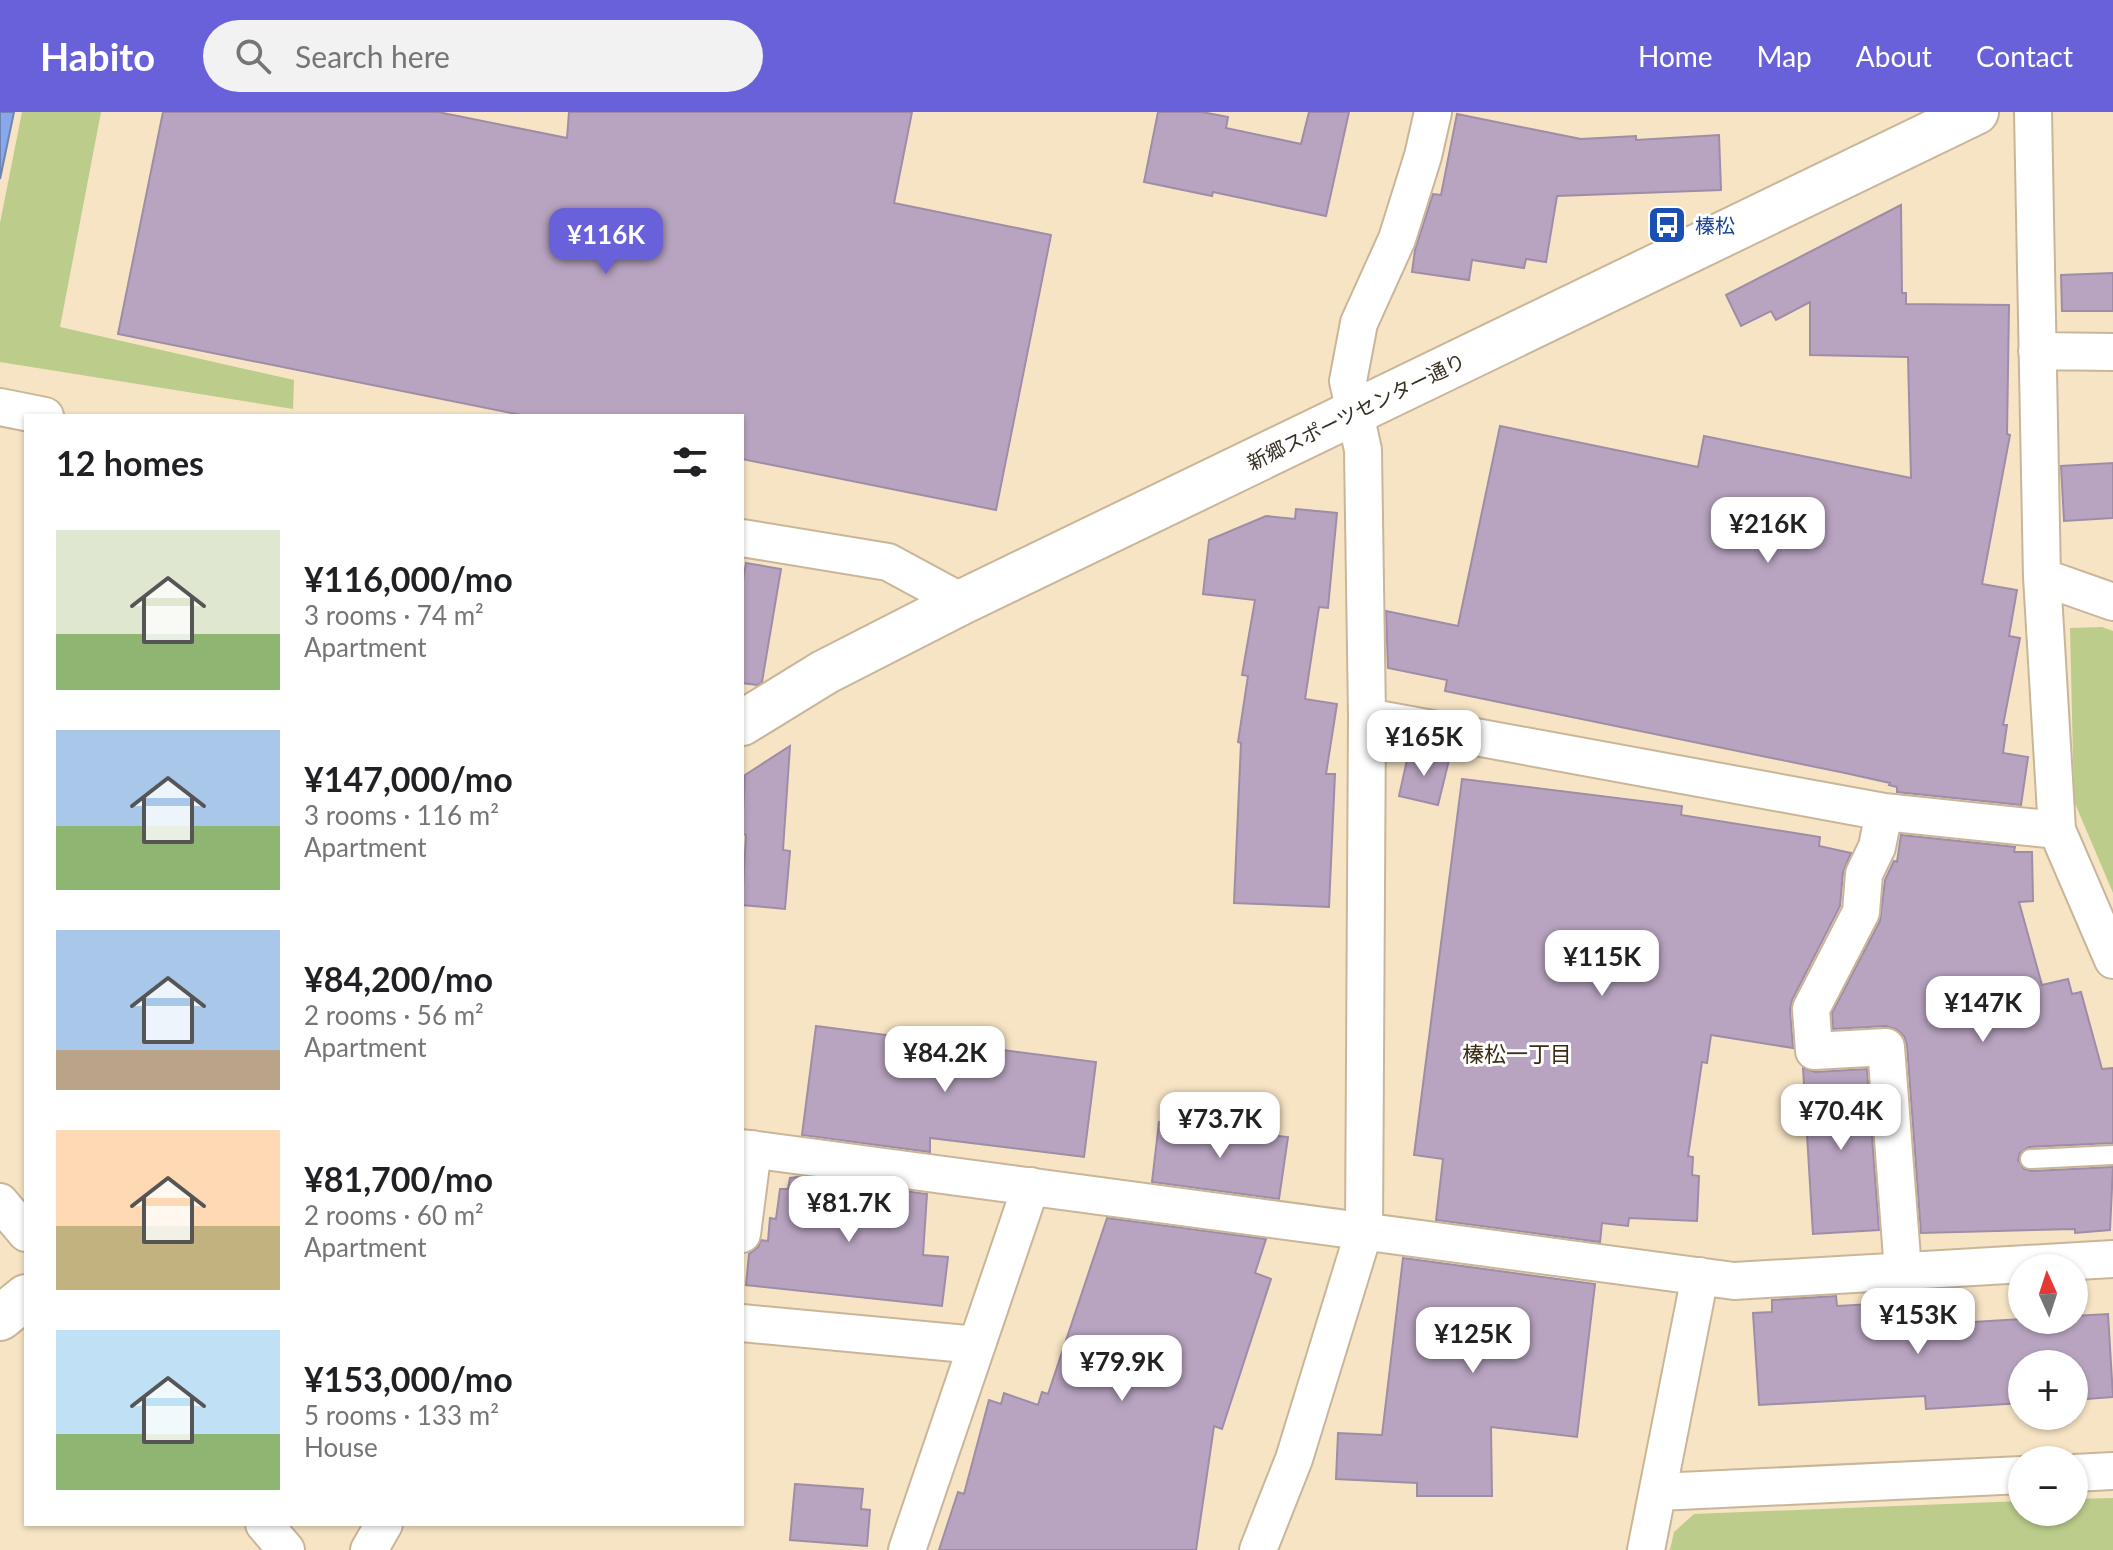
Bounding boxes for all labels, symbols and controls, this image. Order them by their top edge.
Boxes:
search box [203,20,763,92]
text: Habito [40,33,155,79]
icon: search [231,34,275,78]
text: Search here [295,38,450,74]
text: Home [1638,39,1713,73]
text: Map [1757,39,1812,73]
text: About [1856,39,1932,73]
text: Contact [1976,39,2073,73]
bus stop icon: 榛松 [1646,204,1688,246]
pin: ¥116K [550,208,662,276]
place label: 榛松 [1695,213,1735,237]
text: ¥116K [567,218,645,250]
street label: 新郷スポーツセンター通り [1243,348,1469,474]
icon: filters [668,440,712,484]
text: 12 homes [56,442,204,483]
pin: ¥216K [1712,497,1824,565]
text: ¥216K [1729,507,1807,539]
text: ¥116,000/mo [304,558,513,599]
icon: home [120,562,216,658]
text: 3 rooms · 74 m² [304,599,484,631]
text: Apartment [304,631,427,663]
pin: ¥165K [1368,710,1480,778]
text: ¥165K [1385,720,1463,752]
text: ¥147,000/mo [304,758,513,799]
icon: home [120,762,216,858]
text: 3 rooms · 116 m² [304,799,499,831]
text: Apartment [304,831,427,863]
pin: ¥115K [1546,930,1658,998]
text: ¥115K [1563,940,1641,972]
text: ¥84,200/mo [304,958,493,999]
icon: home [120,962,216,1058]
pin: ¥147K [1927,976,2039,1044]
text: ¥147K [1944,986,2022,1018]
text: 2 rooms · 56 m² [304,999,484,1031]
pin: ¥84.2K [880,1026,1010,1094]
text: Apartment [304,1031,427,1063]
text: ¥84.2K [903,1036,987,1068]
district label: 榛松一丁目 [1462,1040,1572,1067]
pin: ¥70.4K [1776,1084,1906,1152]
pin: ¥73.7K [1155,1092,1285,1160]
text: ¥70.4K [1799,1094,1883,1126]
text: ¥73.7K [1178,1102,1262,1134]
text: ¥81,700/mo [304,1158,493,1199]
icon: home [120,1162,216,1258]
pin: ¥81.7K [784,1176,914,1244]
text: ¥81.7K [807,1186,891,1218]
text: 2 rooms · 60 m² [304,1199,484,1231]
text: Apartment [304,1231,427,1263]
north arrow [2008,1254,2088,1334]
map controls [2008,1254,2088,1526]
pin: ¥153K [1862,1288,1974,1356]
text: ¥153K [1879,1298,1957,1330]
pin: ¥125K [1417,1307,1529,1375]
text: ¥125K [1434,1317,1512,1349]
pin: ¥79.9K [1057,1335,1187,1403]
text: ¥79.9K [1080,1345,1164,1377]
button: + [2008,1350,2088,1430]
text: ¥153,000/mo [304,1358,513,1399]
icon: home [120,1362,216,1458]
text: 5 rooms · 133 m² [304,1399,499,1431]
text: House [304,1431,378,1463]
button: − [2008,1446,2088,1526]

